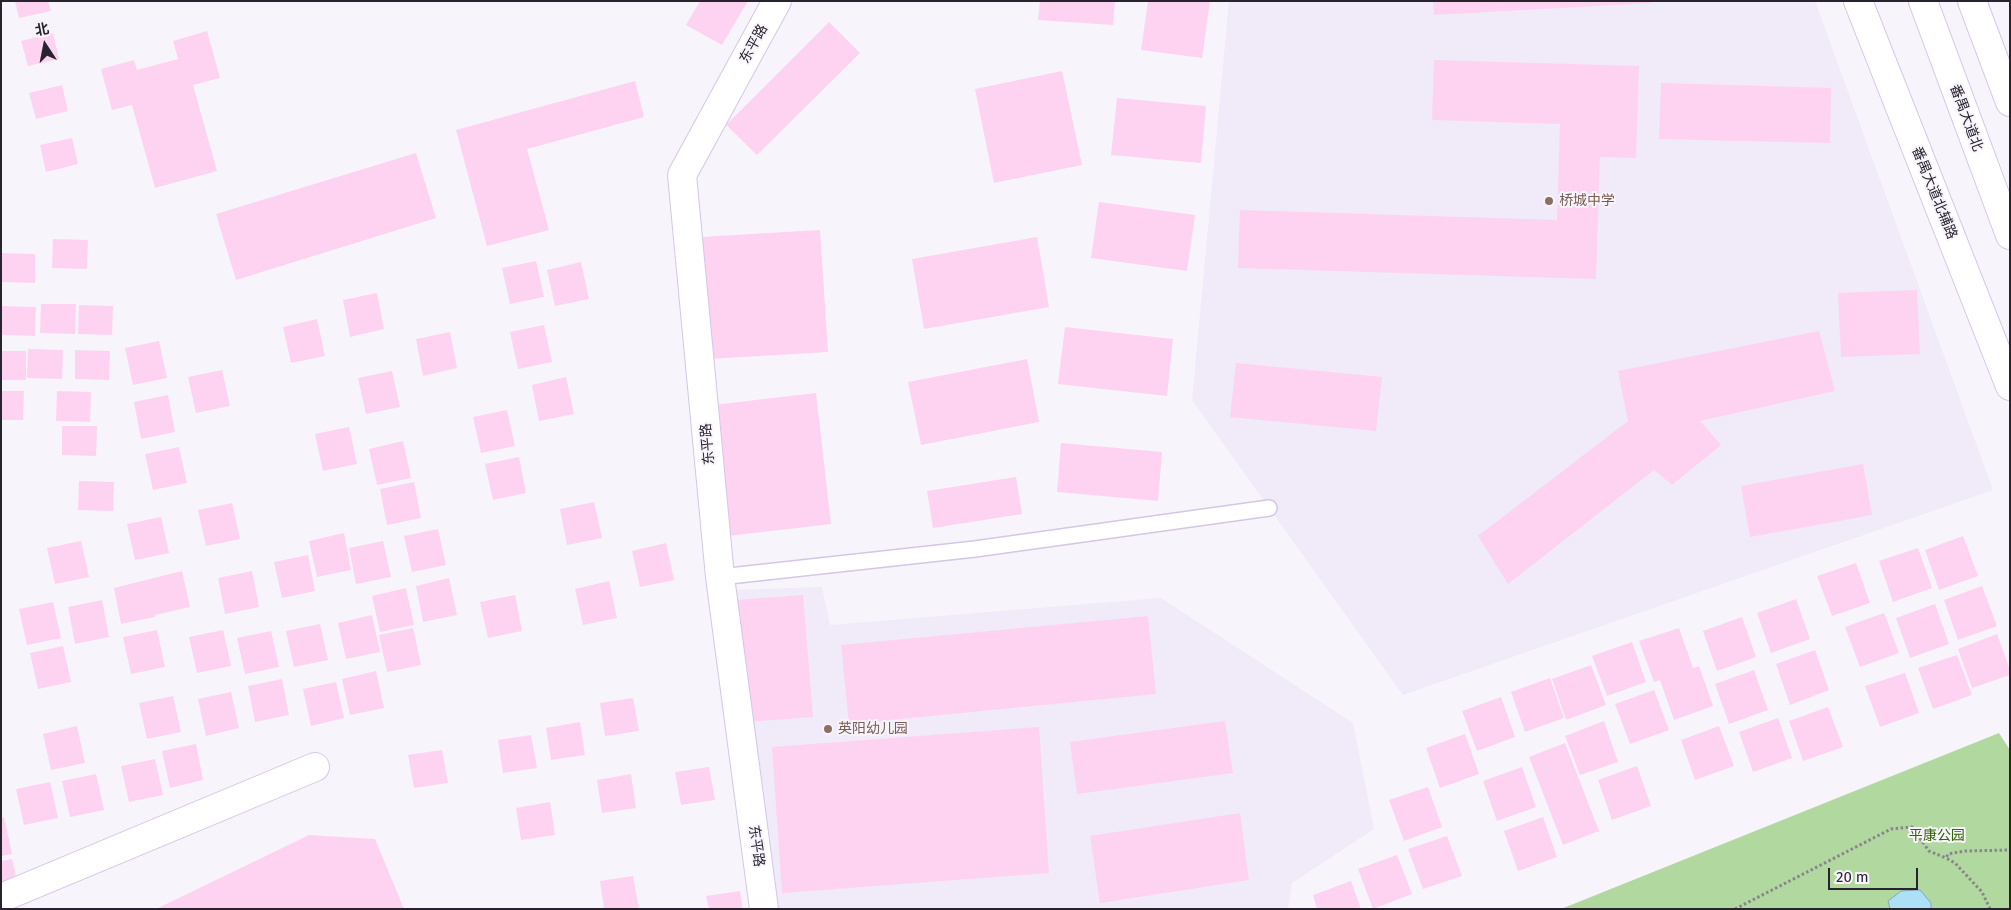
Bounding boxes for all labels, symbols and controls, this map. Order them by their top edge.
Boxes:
north arrow [20,20,70,70]
text: 北 [34,20,51,39]
street label: 东平路 [736,22,772,66]
street label: 番禺大道北 [1946,82,1986,154]
street label: 番禺大道北辅路 [1908,144,1960,242]
place label: 桥城中学 [1559,193,1615,209]
marker: 桥城中学 [1543,195,1555,207]
street label: 东平路 [698,422,718,466]
place label: 英阳幼儿园 [838,721,908,737]
marker: 英阳幼儿园 [822,723,834,735]
street label: 东平路 [745,824,767,868]
park label: 平康公园 [1909,828,1965,844]
scale bar [1831,858,1921,890]
text: 20 m [1836,868,1869,886]

